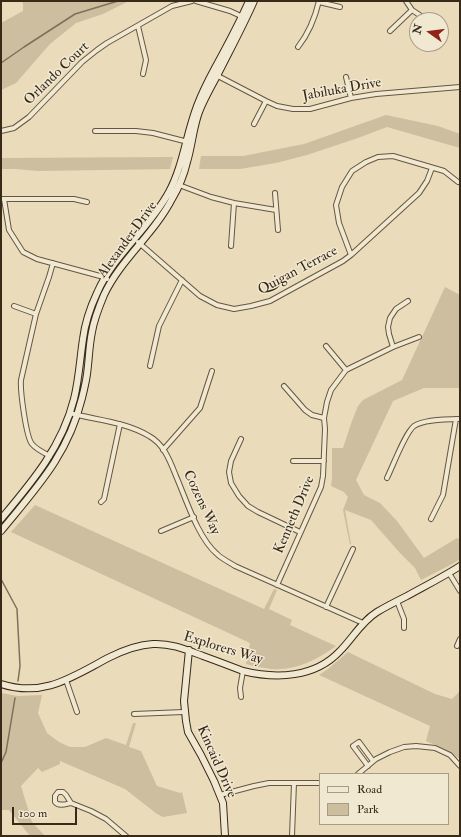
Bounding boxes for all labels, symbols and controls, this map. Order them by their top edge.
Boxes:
north arrow [409,12,449,52]
text: N [410,23,425,36]
street label: Orlando Court [21,39,93,109]
street label: Jabiluka Drive [301,75,383,105]
street label: Alexander Drive [95,199,161,281]
street label: Quigan Terrace [255,243,341,299]
street label: Cozens Way [179,468,223,538]
street label: Kenneth Drive [271,474,319,556]
street label: Explorers Way [181,629,265,669]
street label: Kincaid Drive [193,723,239,801]
legend [319,773,449,825]
text: Road [357,782,382,797]
scale bar [14,799,79,825]
text: Park [357,802,379,817]
text: 100 m [19,806,47,821]

